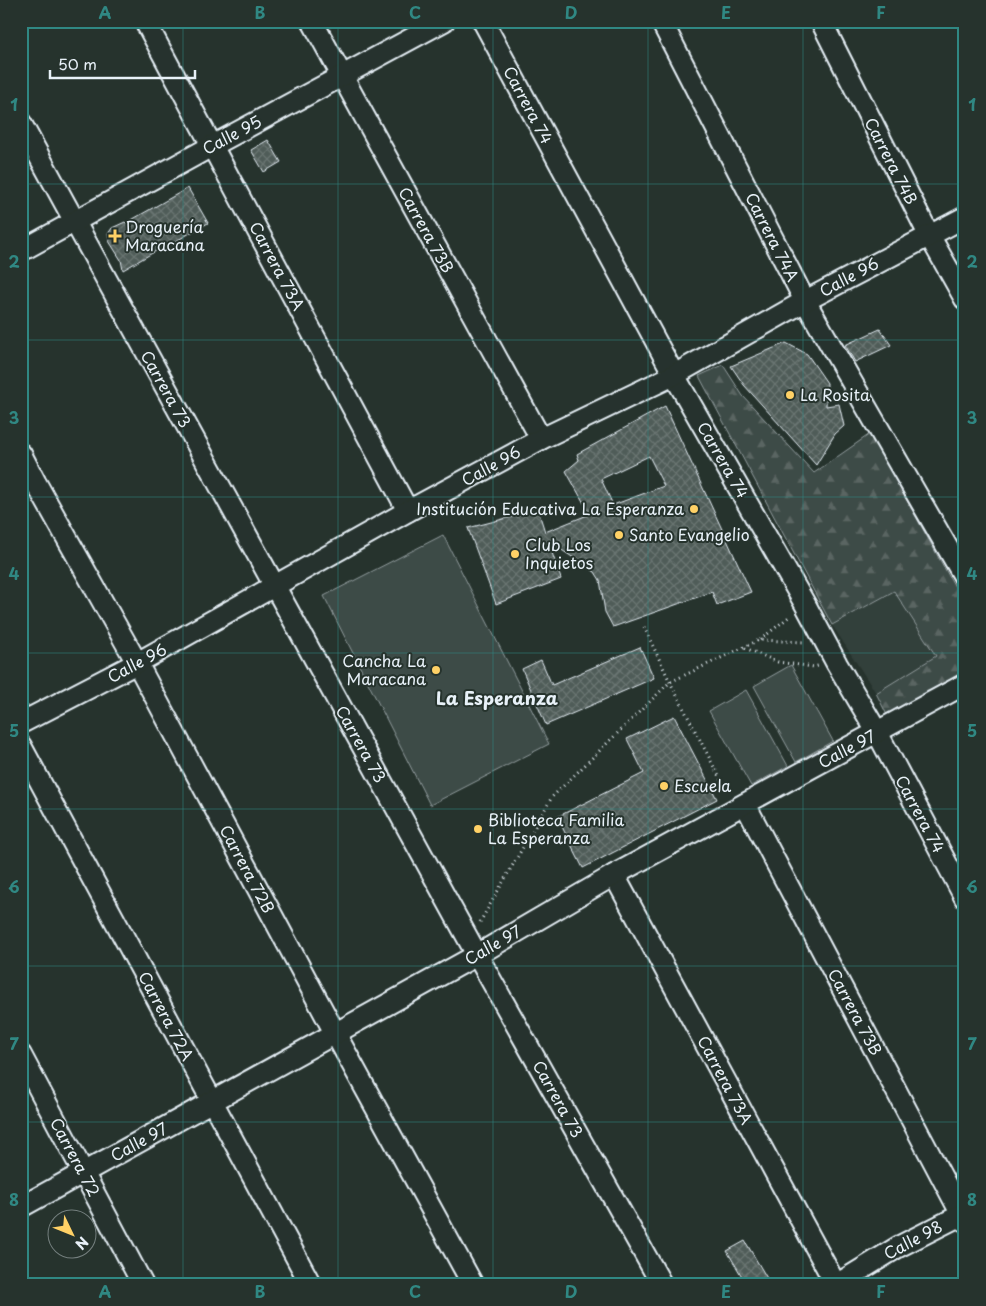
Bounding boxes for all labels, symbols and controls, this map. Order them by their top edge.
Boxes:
text: A [99,0,112,24]
text: B [255,0,266,24]
text: C [409,0,421,24]
text: D [565,0,577,24]
text: E [721,0,731,24]
text: F [876,0,886,24]
scale bar [50,48,195,80]
text: 50 m [58,52,97,75]
street label: Carrera 74 [498,61,559,148]
text: 1 [10,92,18,116]
text: 1 [968,92,976,116]
street label: Calle 95 [198,108,266,160]
street label: Carrera 74B [860,113,924,208]
street label: Carrera 73B [393,182,460,277]
street label: Carrera 74A [740,188,806,285]
place label: Droguería Maracana [125,214,205,256]
street label: Carrera 73A [244,217,311,314]
marker: Droguería Maracana [109,230,121,242]
text: 2 [8,249,20,273]
text: 2 [966,249,978,273]
street label: Calle 96 [814,250,883,302]
street label: Carrera 73 [136,345,198,432]
place label: La Rosita [800,382,870,406]
marker: La Rosita [784,389,796,401]
text: 3 [9,405,19,429]
text: 3 [967,405,977,429]
street label: Carrera 74 [692,417,756,502]
street label: Calle 96 [457,439,524,491]
place label: Institución Educativa La Esperanza [416,496,684,520]
marker: Institución Educativa La Esperanza [688,503,700,515]
place label: Santo Evangelio [629,522,750,546]
marker: Santo Evangelio [613,529,625,541]
place label: Club Los Inquietos [525,532,593,574]
marker: Club Los Inquietos [509,548,521,560]
text: 4 [9,561,20,585]
text: 4 [967,561,978,585]
street label: Calle 96 [102,636,171,688]
place label: Cancha La Maracana [342,648,426,690]
marker: Cancha La Maracana [430,664,442,676]
district label: La Esperanza [436,684,558,711]
street label: Carrera 73 [331,700,393,787]
text: 5 [9,718,19,742]
text: 5 [967,718,977,742]
street label: Calle 97 [813,723,880,773]
street label: Carrera 74 [890,770,951,857]
place label: Escuela [674,773,731,797]
marker: Escuela [658,780,670,792]
place label: Biblioteca Familia La Esperanza [488,807,625,849]
street label: Carrera 72B [215,820,281,917]
marker: Biblioteca Familia La Esperanza [472,823,484,835]
text: 6 [8,874,20,898]
text: 6 [966,874,978,898]
street label: Calle 97 [460,918,525,970]
street label: Carrera 73B [823,964,889,1059]
street label: Carrera 72A [133,967,200,1064]
text: 7 [9,1031,19,1055]
street label: Carrera 73A [692,1031,759,1128]
text: 7 [967,1031,977,1055]
street label: Carrera 73 [528,1055,590,1142]
street label: Carrera 72 [45,1113,107,1200]
street label: Calle 97 [105,1116,172,1167]
text: 8 [9,1187,19,1211]
text: 8 [967,1187,977,1211]
north arrow [48,1208,98,1258]
street label: Calle 98 [879,1214,946,1265]
text: N [70,1232,93,1254]
text: A [99,1279,112,1303]
text: B [255,1279,266,1303]
text: C [409,1279,421,1303]
text: D [565,1279,577,1303]
text: E [721,1279,731,1303]
text: F [876,1279,886,1303]

